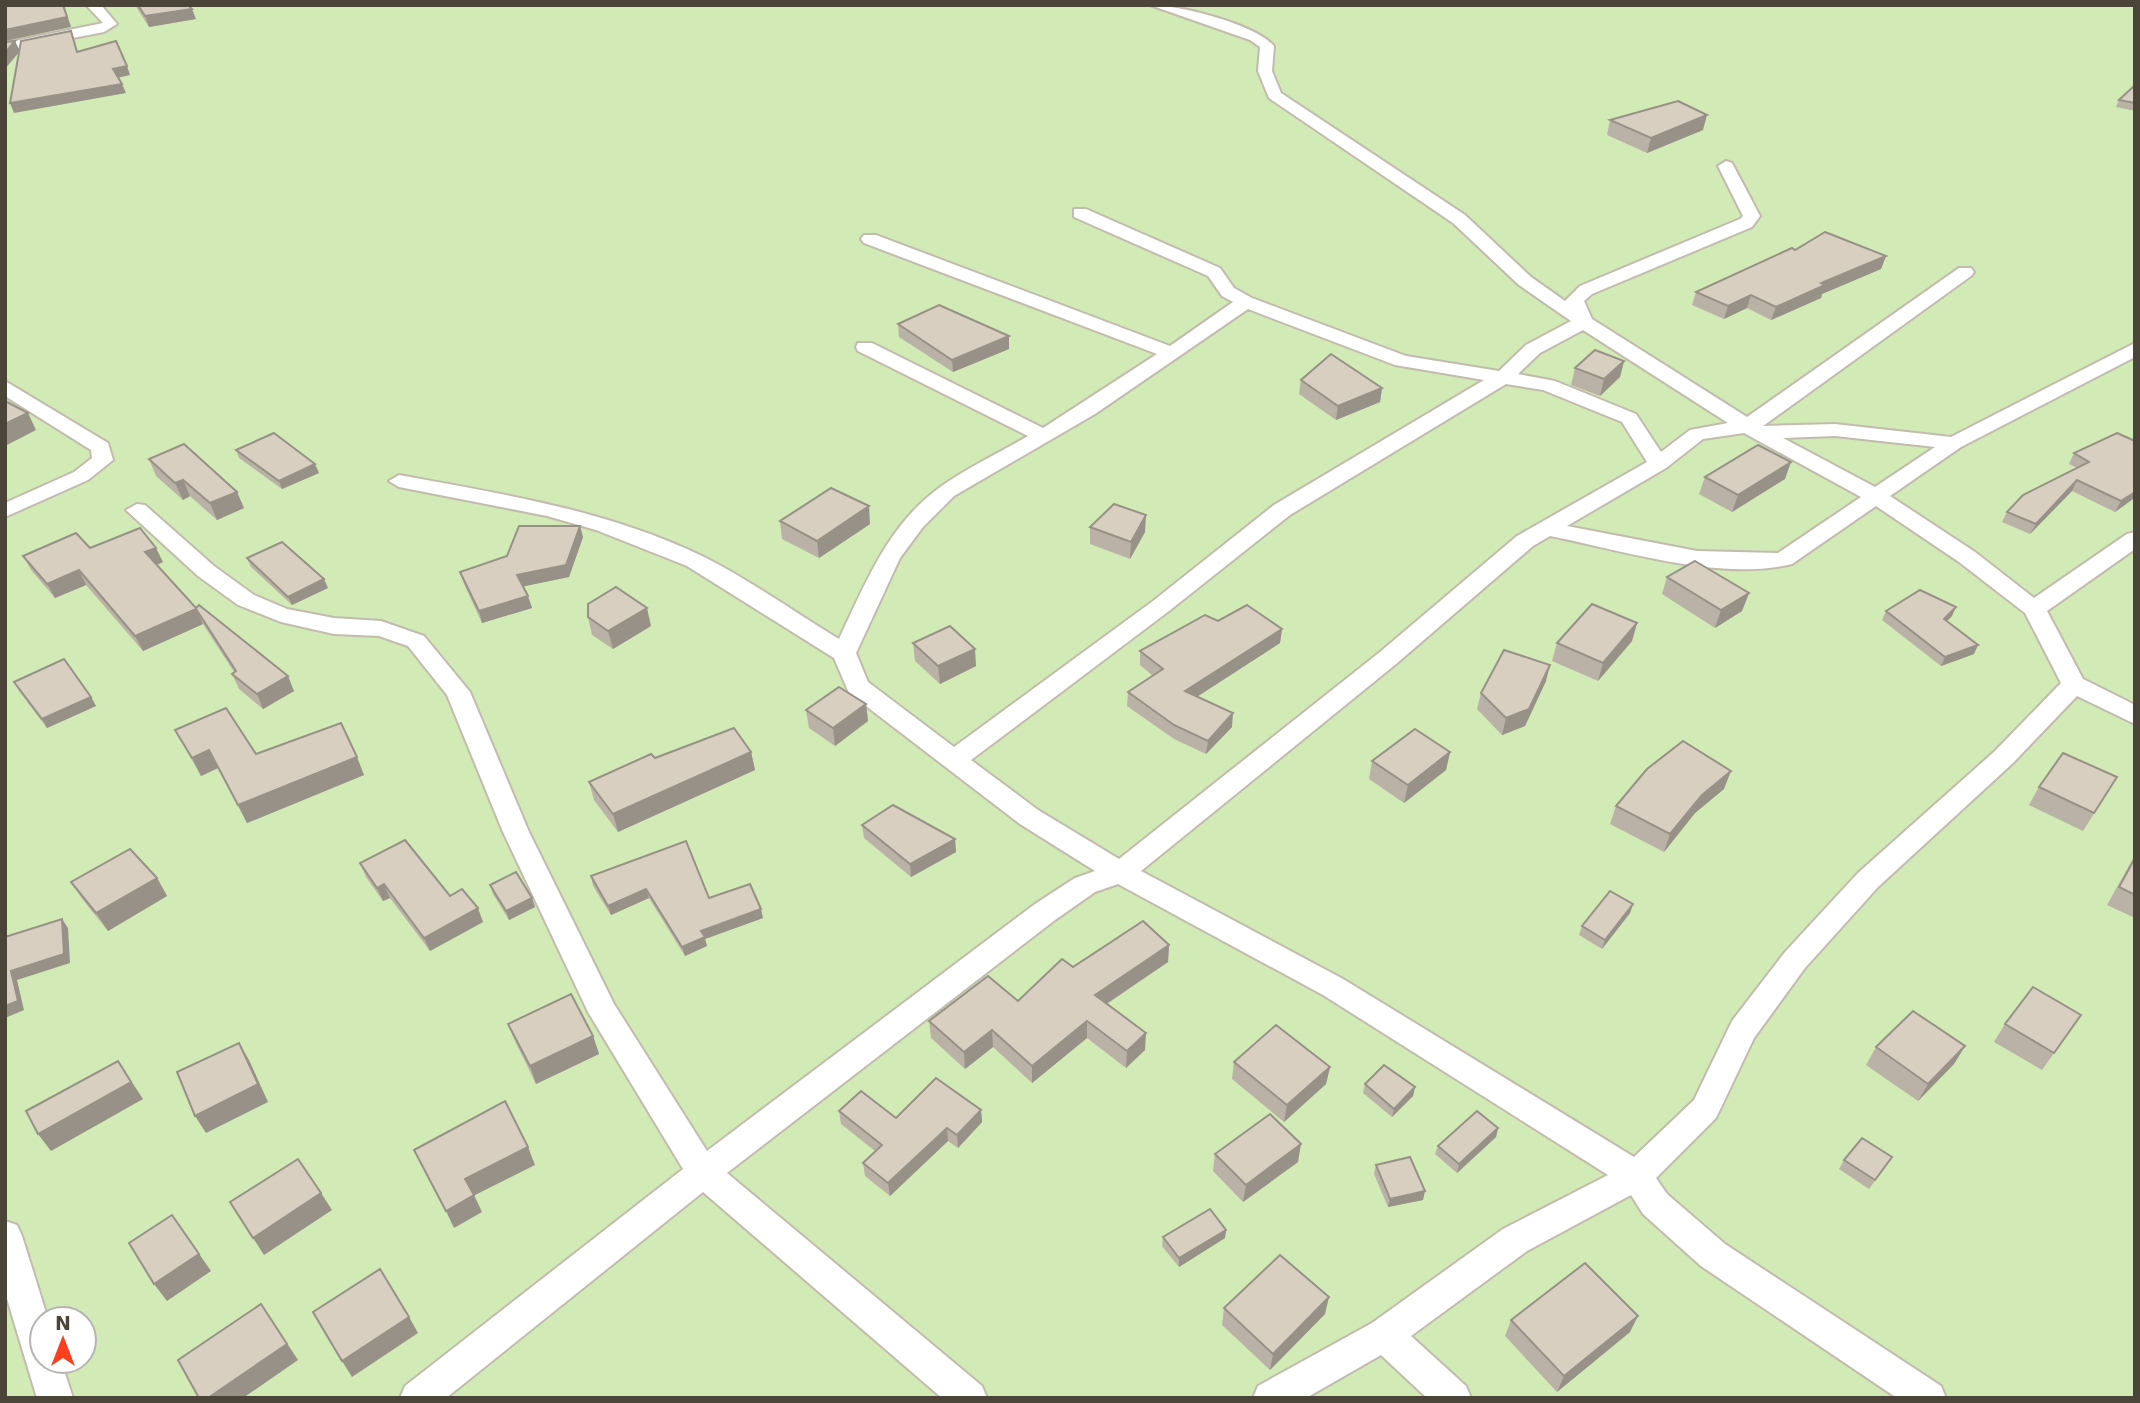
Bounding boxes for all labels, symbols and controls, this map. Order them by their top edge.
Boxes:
north arrow [28,1305,98,1375]
text: N [55,1312,71,1334]

